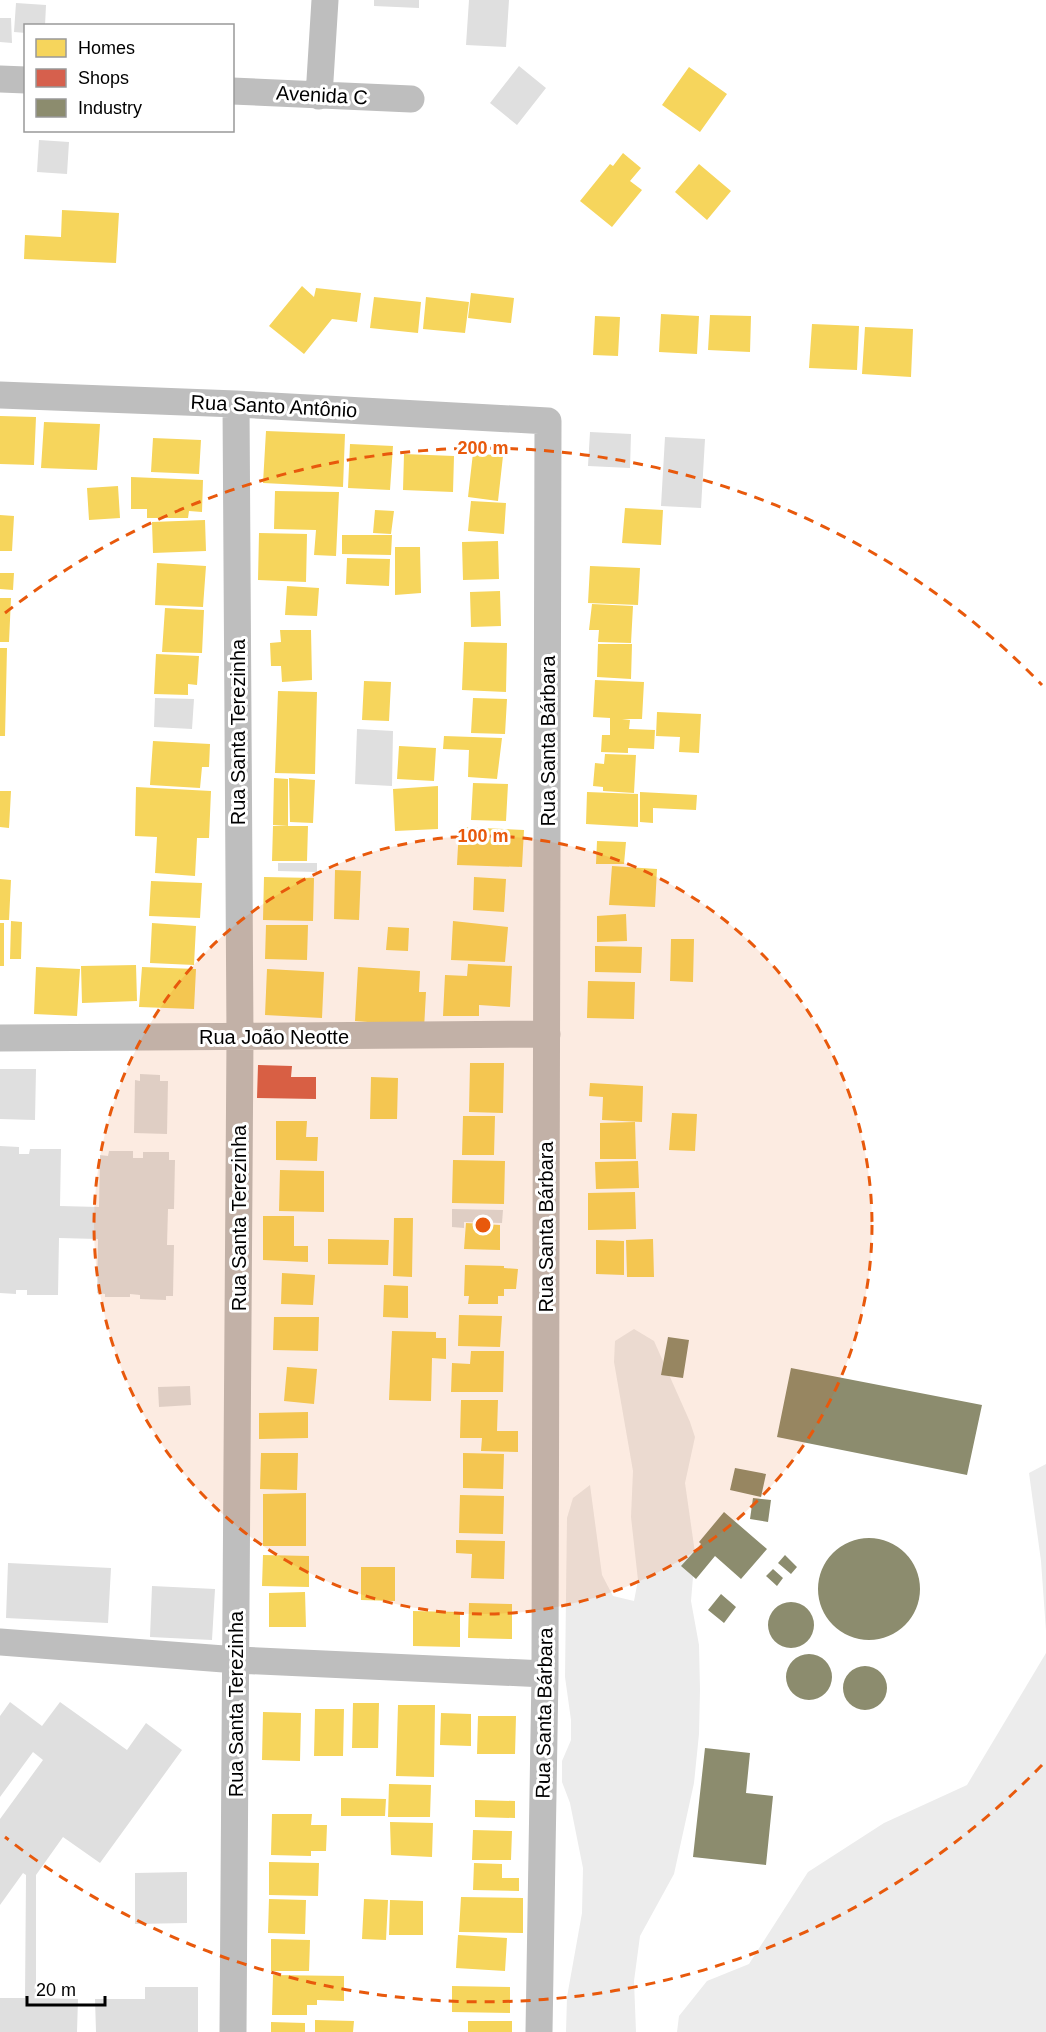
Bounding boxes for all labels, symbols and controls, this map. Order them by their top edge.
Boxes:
legend [24,24,234,132]
text: Homes [78,38,135,58]
text: Shops [78,68,129,88]
street label: Avenida C [276,82,368,108]
text: Industry [78,98,142,118]
street label: Rua Santo Antônio [190,391,358,421]
text: 200 m [457,438,509,458]
street label: Rua Santa Terezinha [227,638,249,825]
street label: Rua Santa Bárbara [537,655,559,827]
text: 100 m [457,826,509,846]
street label: Rua João Neotte [199,1026,349,1048]
street label: Rua Santa Terezinha [228,1124,250,1311]
street label: Rua Santa Bárbara [535,1141,557,1313]
centre of rings [473,1215,493,1235]
street label: Rua Santa Terezinha [225,1610,247,1797]
street label: Rua Santa Bárbara [532,1626,557,1799]
scale bar [27,1969,105,2007]
text: 20 m [36,1980,76,2000]

